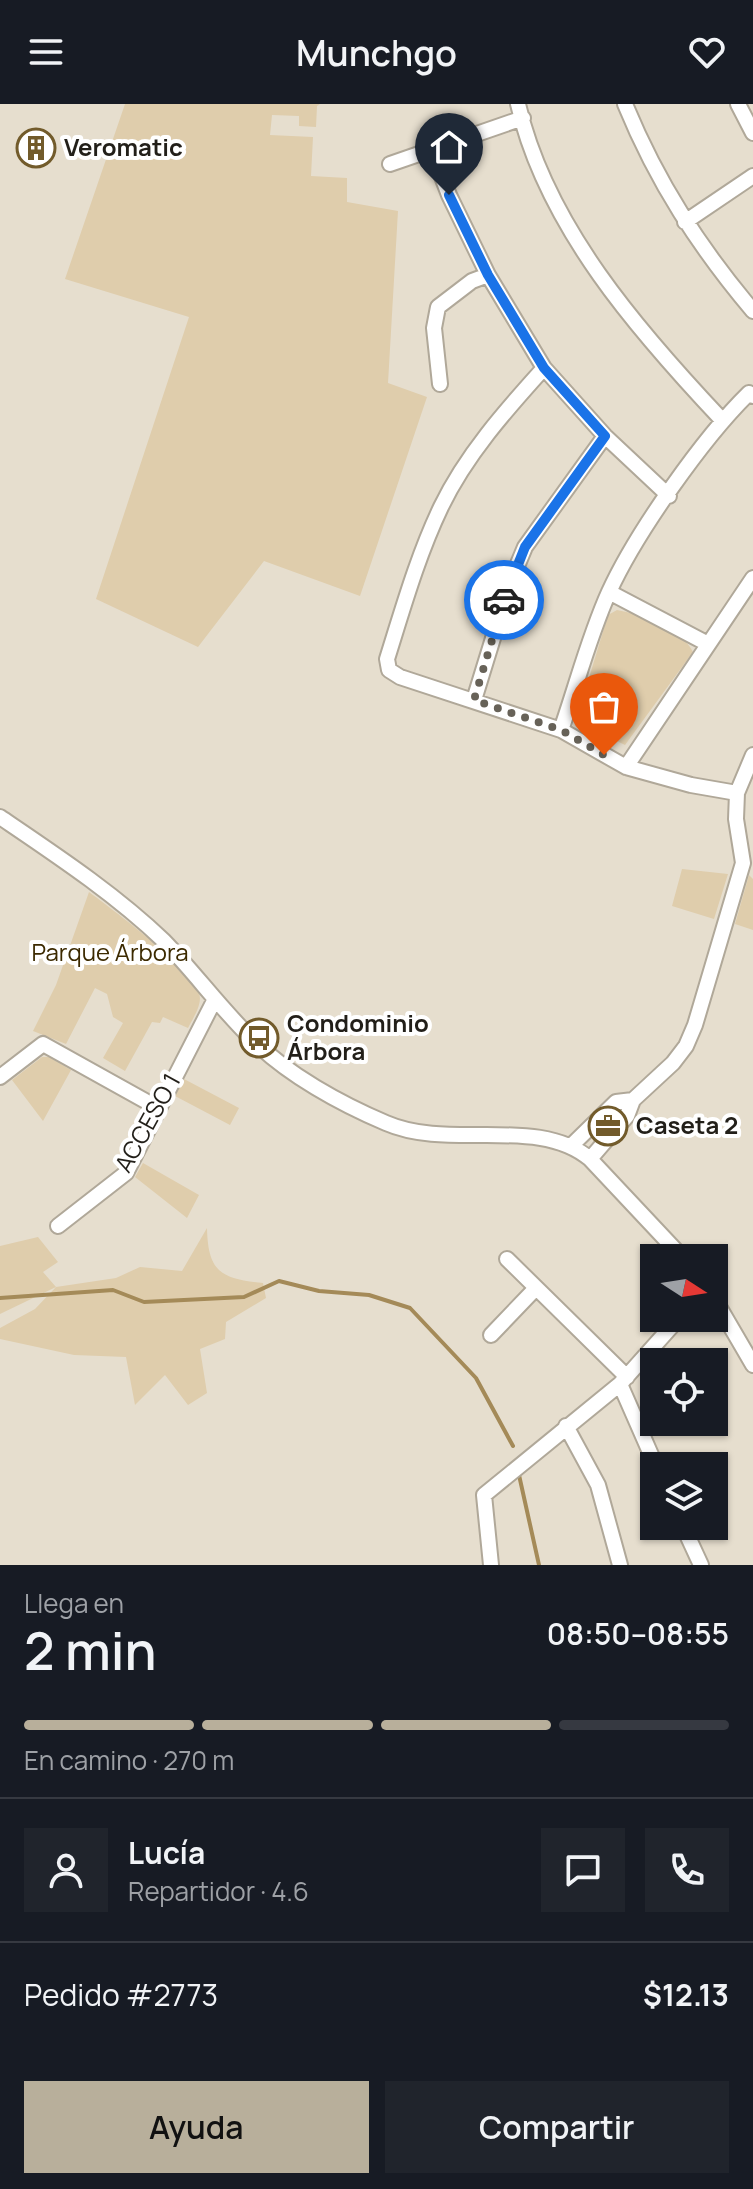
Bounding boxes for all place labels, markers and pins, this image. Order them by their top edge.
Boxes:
pin [415,113,483,195]
building icon: Veromatic [15,127,57,169]
place label: Veromatic [64,130,183,163]
pin [570,673,638,755]
place label: Condominio Árbora [287,1006,429,1067]
bus stop icon: Condominio Árbora [238,1017,280,1059]
office icon: Caseta 2 [587,1105,629,1147]
place label: Caseta 2 [636,1108,738,1141]

